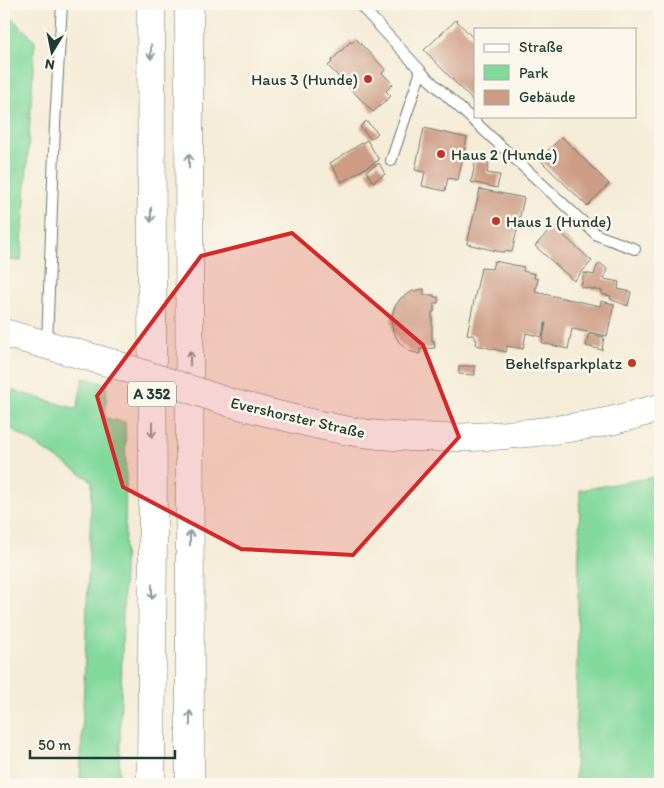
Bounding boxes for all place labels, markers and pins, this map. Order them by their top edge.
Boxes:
place label: Haus 3 (Hunde) [251,70,358,89]
marker: Haus 3 (Hunde) [362,73,374,85]
place label: Haus 2 (Hunde) [451,145,557,164]
marker: Haus 2 (Hunde) [435,148,447,160]
place label: Haus 1 (Hunde) [506,212,611,231]
marker: Haus 1 (Hunde) [490,215,502,227]
place label: Behelfsparkplatz [505,354,623,373]
marker: Behelfsparkplatz [626,357,638,369]

